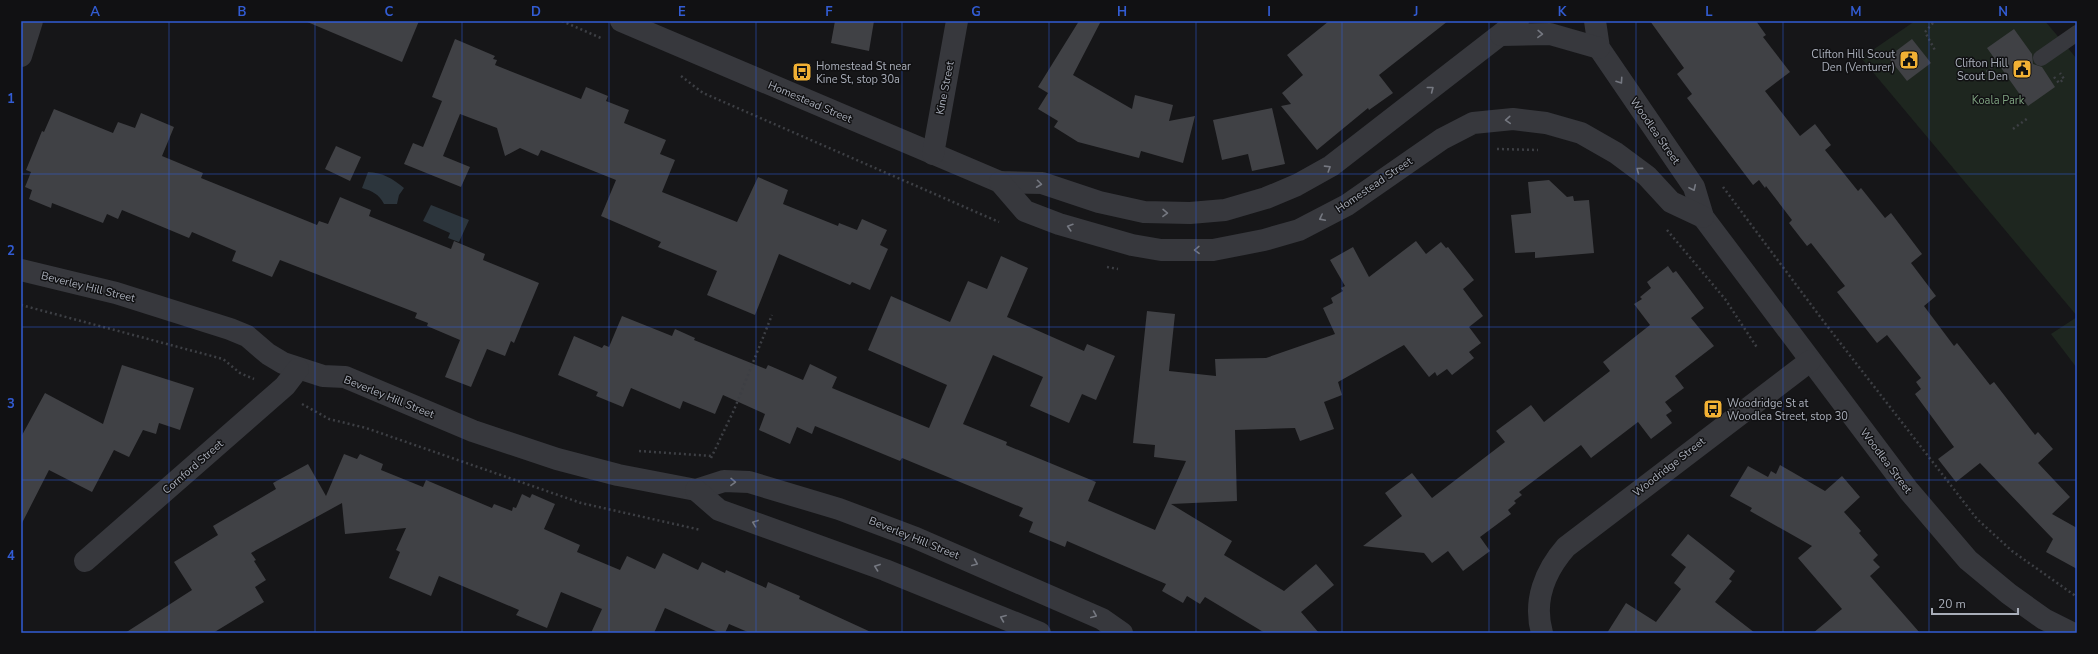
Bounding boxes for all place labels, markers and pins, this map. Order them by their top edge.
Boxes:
place label: Clifton Hill Scout Den (Venturer) [1811,47,1895,75]
public building icon: Clifton Hill Scout Den (Venturer) [1898,49,1920,71]
place label: Clifton Hill Scout Den [1955,56,2009,84]
public building icon: Clifton Hill Scout Den [2011,58,2033,80]
place label: Homestead St near Kine St, stop 30a [816,59,911,87]
bus stop icon: Homestead St near Kine St, stop 30a [791,61,813,83]
place label: Woodridge St at Woodlea Street, stop 30 [1727,396,1848,424]
bus stop icon: Woodridge St at Woodlea Street, stop 30 [1702,398,1724,420]

